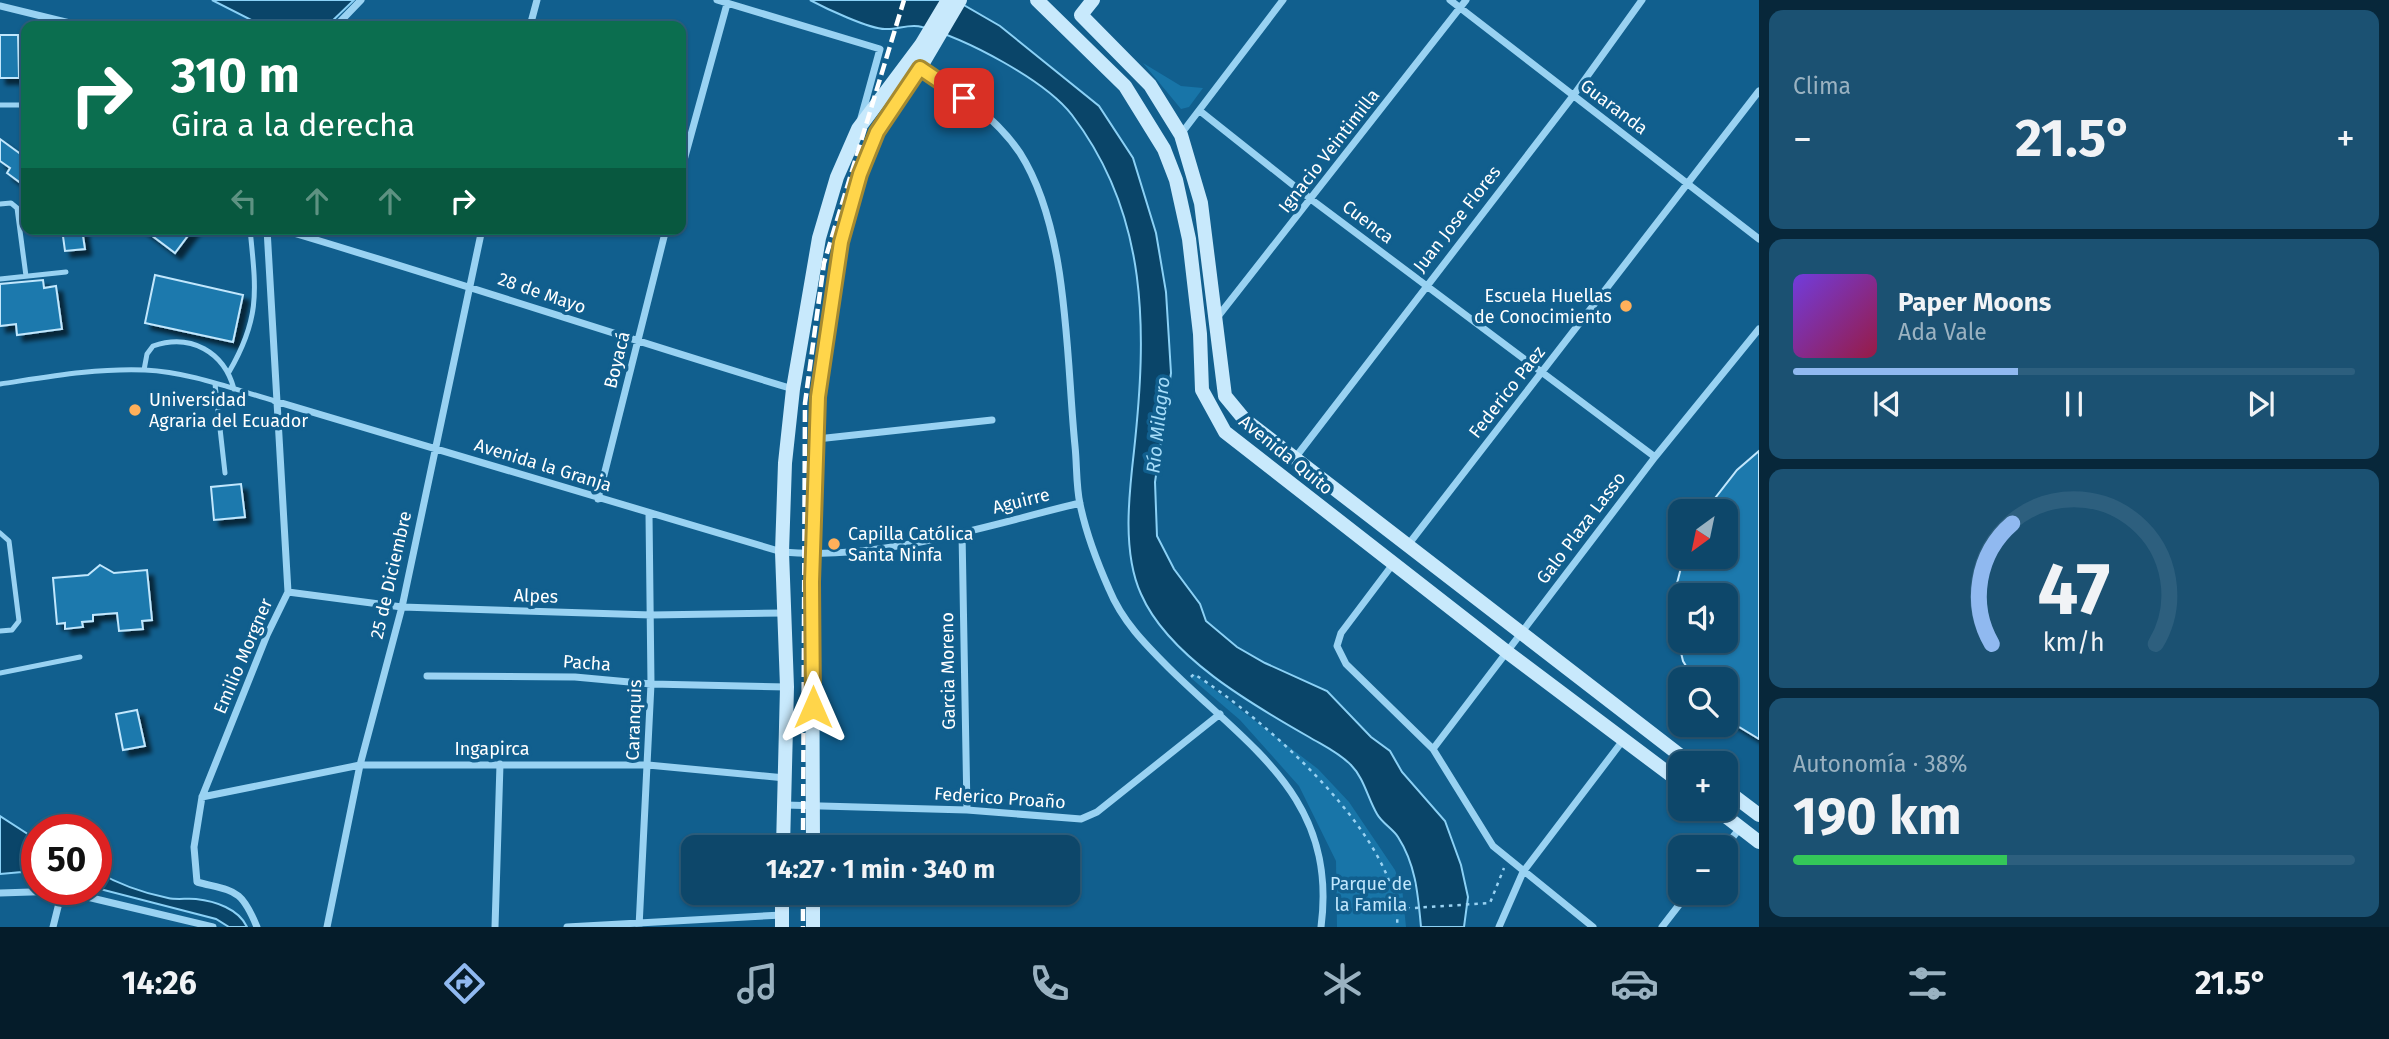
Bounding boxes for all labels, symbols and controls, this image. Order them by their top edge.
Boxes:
text: 310 m [171,46,300,105]
icon: right [56,49,147,140]
pin [934,68,994,128]
text: Clima [1793,72,1851,100]
street label: Guaranda [1576,74,1652,140]
icon: arrive [945,79,983,117]
street label: Ignacio Veintimilla [1274,85,1384,217]
text: Gira a la derecha [171,106,415,144]
text: 21.5° [2015,107,2133,170]
text: − [1793,116,1812,162]
text: + [2336,116,2355,162]
street label: Juan Jose Flores [1409,161,1505,277]
icon: left [225,182,263,220]
icon: ahead [298,182,336,220]
icon: ahead [371,182,409,220]
icon: right [444,182,482,220]
street label: Cuenca [1338,196,1398,248]
street label: 28 de Mayo [495,268,589,318]
place label: Escuela Huellas de Conocimiento [1474,285,1612,328]
text: Paper Moons [1898,287,2051,318]
marker: Escuela Huellas de Conocimiento [1618,298,1634,314]
text: Ada Vale [1898,318,1987,346]
street label: Boyacá [599,329,635,391]
street label: Federico Paez [1464,341,1550,442]
water label: Río Milagro [1141,375,1175,475]
icon: previous [1868,385,1906,423]
icon: pause [2055,385,2093,423]
icon: next [2242,385,2280,423]
place label: Universidad Agraria del Ecuador [149,389,308,432]
marker: Universidad Agraria del Ecuador [127,402,143,418]
street label: Avenida Quito [1235,410,1337,500]
street label: Avenida la Granja [472,434,614,496]
street label: Galo Plaza Lasso [1532,468,1630,588]
street label: Aguirre [990,483,1052,519]
north arrow [1668,499,1738,569]
map controls [1668,499,1738,905]
street label: 25 de Diciembre [366,509,416,641]
place label: Capilla Católica Santa Ninfa [848,523,973,566]
marker: Capilla Católica Santa Ninfa [826,536,842,552]
text: 47 [2037,547,2111,634]
button: sound [1668,583,1738,653]
street label: Alpes [513,584,559,608]
street label: Emilio Morgner [209,595,277,717]
street label: Garcia Moreno [936,612,960,730]
text: km/h [2043,628,2105,658]
street label: Pacha [562,650,612,676]
button: search [1668,667,1738,737]
position arrow [776,670,850,744]
street label: Caranquis [622,679,646,761]
street label: Ingapirca [454,738,530,760]
text: Autonomía · 38% [1793,750,1967,778]
button: + [1668,751,1738,821]
street label: Federico Proaño [933,782,1067,814]
text: 190 km [1793,785,1962,848]
speed limit sign: 50 [21,814,112,905]
button: − [1668,835,1738,905]
text: 14:27 · 1 min · 340 m [766,854,995,885]
park label: Parque de la Famila [1330,873,1412,916]
icon: directions [440,959,489,1008]
icon: music [733,959,782,1008]
icon: phone [1025,959,1074,1008]
icon: climate [1318,959,1367,1008]
icon: car [1610,959,1659,1008]
icon: filters [1903,959,1952,1008]
text: 14:26 [122,964,197,1002]
text: 21.5° [2195,964,2267,1002]

